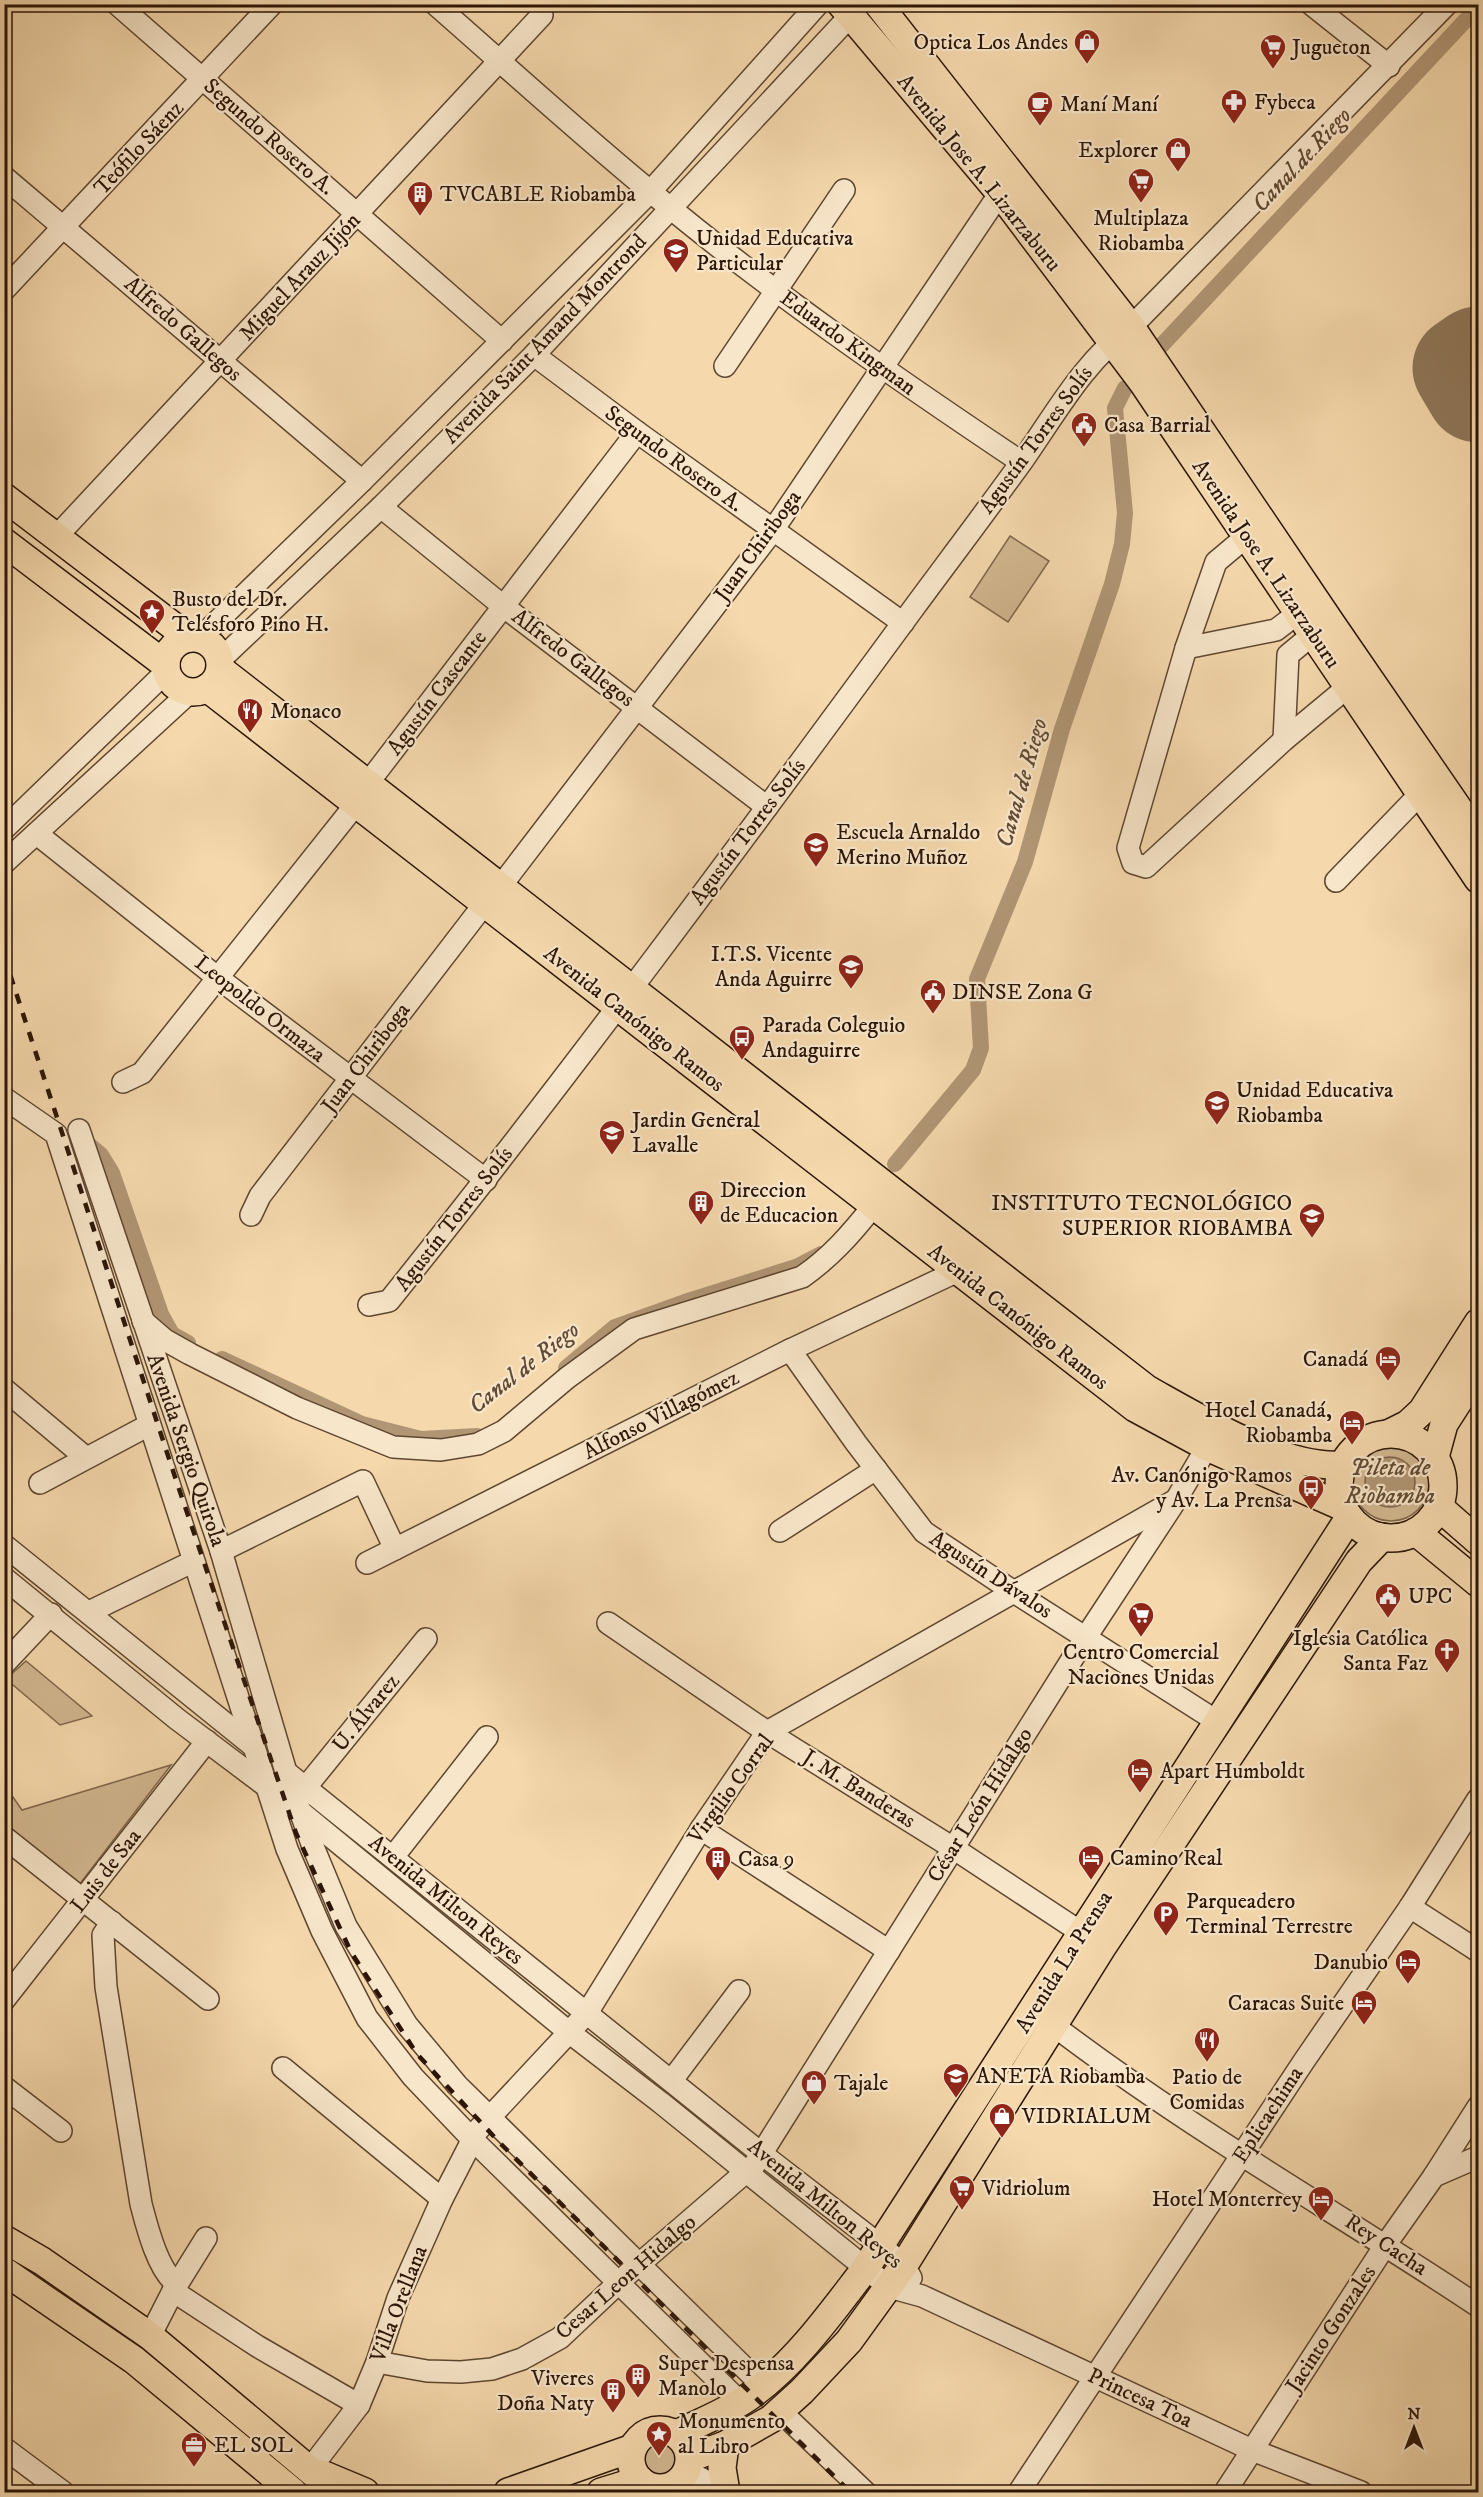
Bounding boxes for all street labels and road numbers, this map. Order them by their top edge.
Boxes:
street label: Avenida Jose A. Lizarzaburu [891,69,1067,277]
street label: Segundo Rosero A. [198,73,340,201]
street label: Teófilo Sáenz [88,95,190,201]
street label: Miguel Arauz Jijón [234,207,367,347]
street label: Avenida Saint Amand Montrond [438,228,652,450]
street label: Alfredo Gallegos [119,271,247,387]
street label: Eduardo Kingman [775,285,922,402]
street label: Agustín Torres Solís [973,361,1099,519]
street label: Segundo Rosero A. [599,400,749,518]
street label: Avenida Jose A. Lizarzaburu [1186,454,1346,674]
street label: Juan Chiriboga [707,484,808,609]
street label: Alfredo Gallegos [506,603,640,713]
street label: Agustín Cascante [381,625,493,761]
street label: Agustín Torres Solís [684,754,812,910]
street label: Avenida Canónigo Ramos [538,940,730,1098]
street label: Leopoldo Ormaza [189,949,331,1069]
street label: Juan Chiriboga [315,997,417,1120]
street label: Agustín Torres Solís [389,1141,519,1297]
street label: Avenida Canónigo Ramos [922,1238,1114,1396]
street label: Avenida Sergio Quirola [140,1350,232,1551]
street label: Alfonso Villagómez [579,1364,744,1466]
street label: Agustín Dávalos [925,1525,1057,1625]
street label: U. Álvarez [326,1668,406,1757]
street label: César León Hidalgo [921,1722,1039,1888]
street label: Virgilio Corral [681,1728,780,1850]
street label: J. M. Banderas [796,1743,920,1834]
street label: Luis de Saa [65,1823,148,1918]
street label: Avenida Milton Reyes [363,1829,529,1971]
street label: Avenida La Prensa [1009,1885,1119,2038]
street label: Eplicachima [1227,2061,1310,2169]
street label: Avenida Milton Reyes [742,2133,908,2275]
street label: Rey Cacha [1340,2208,1433,2282]
street label: Cesar Leon Hidalgo [550,2209,702,2345]
street label: Villa Orellana [364,2241,434,2367]
street label: Jacinto Gonzales [1279,2260,1382,2399]
street label: Princesa Toa [1083,2362,1197,2434]

